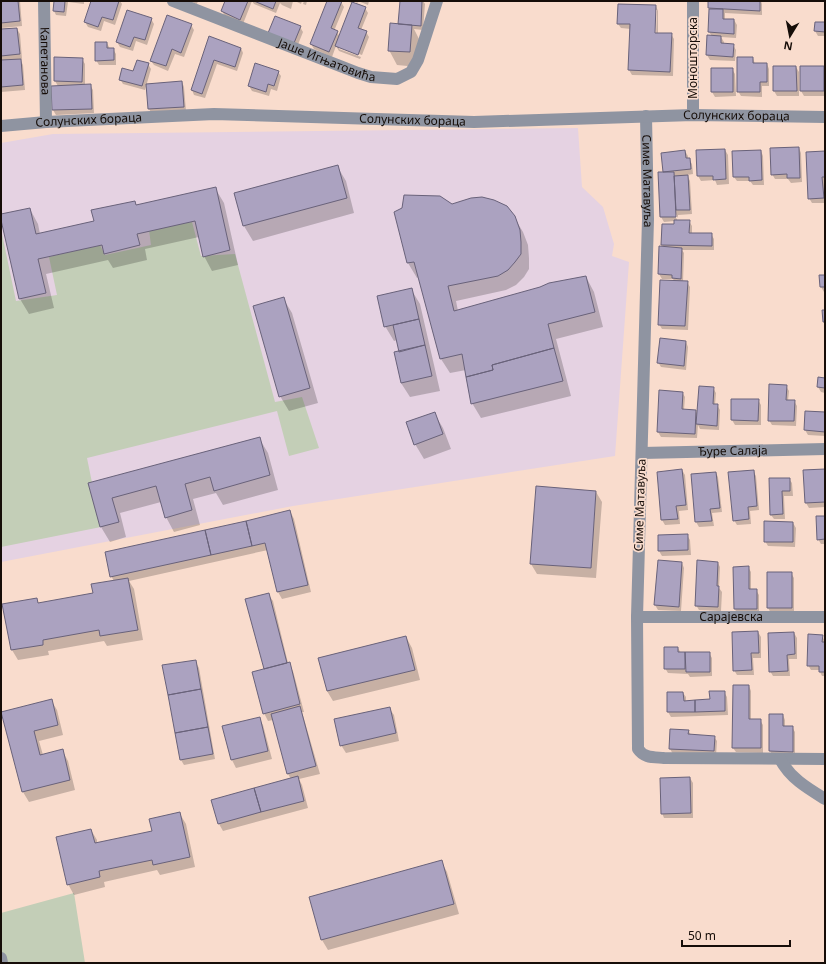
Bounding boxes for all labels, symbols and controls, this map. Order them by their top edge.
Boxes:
north arrow [770,16,810,56]
street label: Моношторска [684,17,701,99]
street label: Капетанова [36,27,55,95]
street label: Јаше Игњатовића [275,33,376,85]
text: N [782,38,794,55]
street label: Солунских бораца [683,106,790,124]
street label: Солунских бораца [35,108,142,131]
street label: Солунских бораца [359,109,466,130]
street label: Симе Матавуља [638,134,657,228]
street label: Ђуре Салаја [698,441,768,460]
street label: Симе Матавуља [629,458,650,552]
street label: Сарајевска [699,608,763,625]
scale bar [682,922,790,948]
text: 50 m [688,927,716,944]

